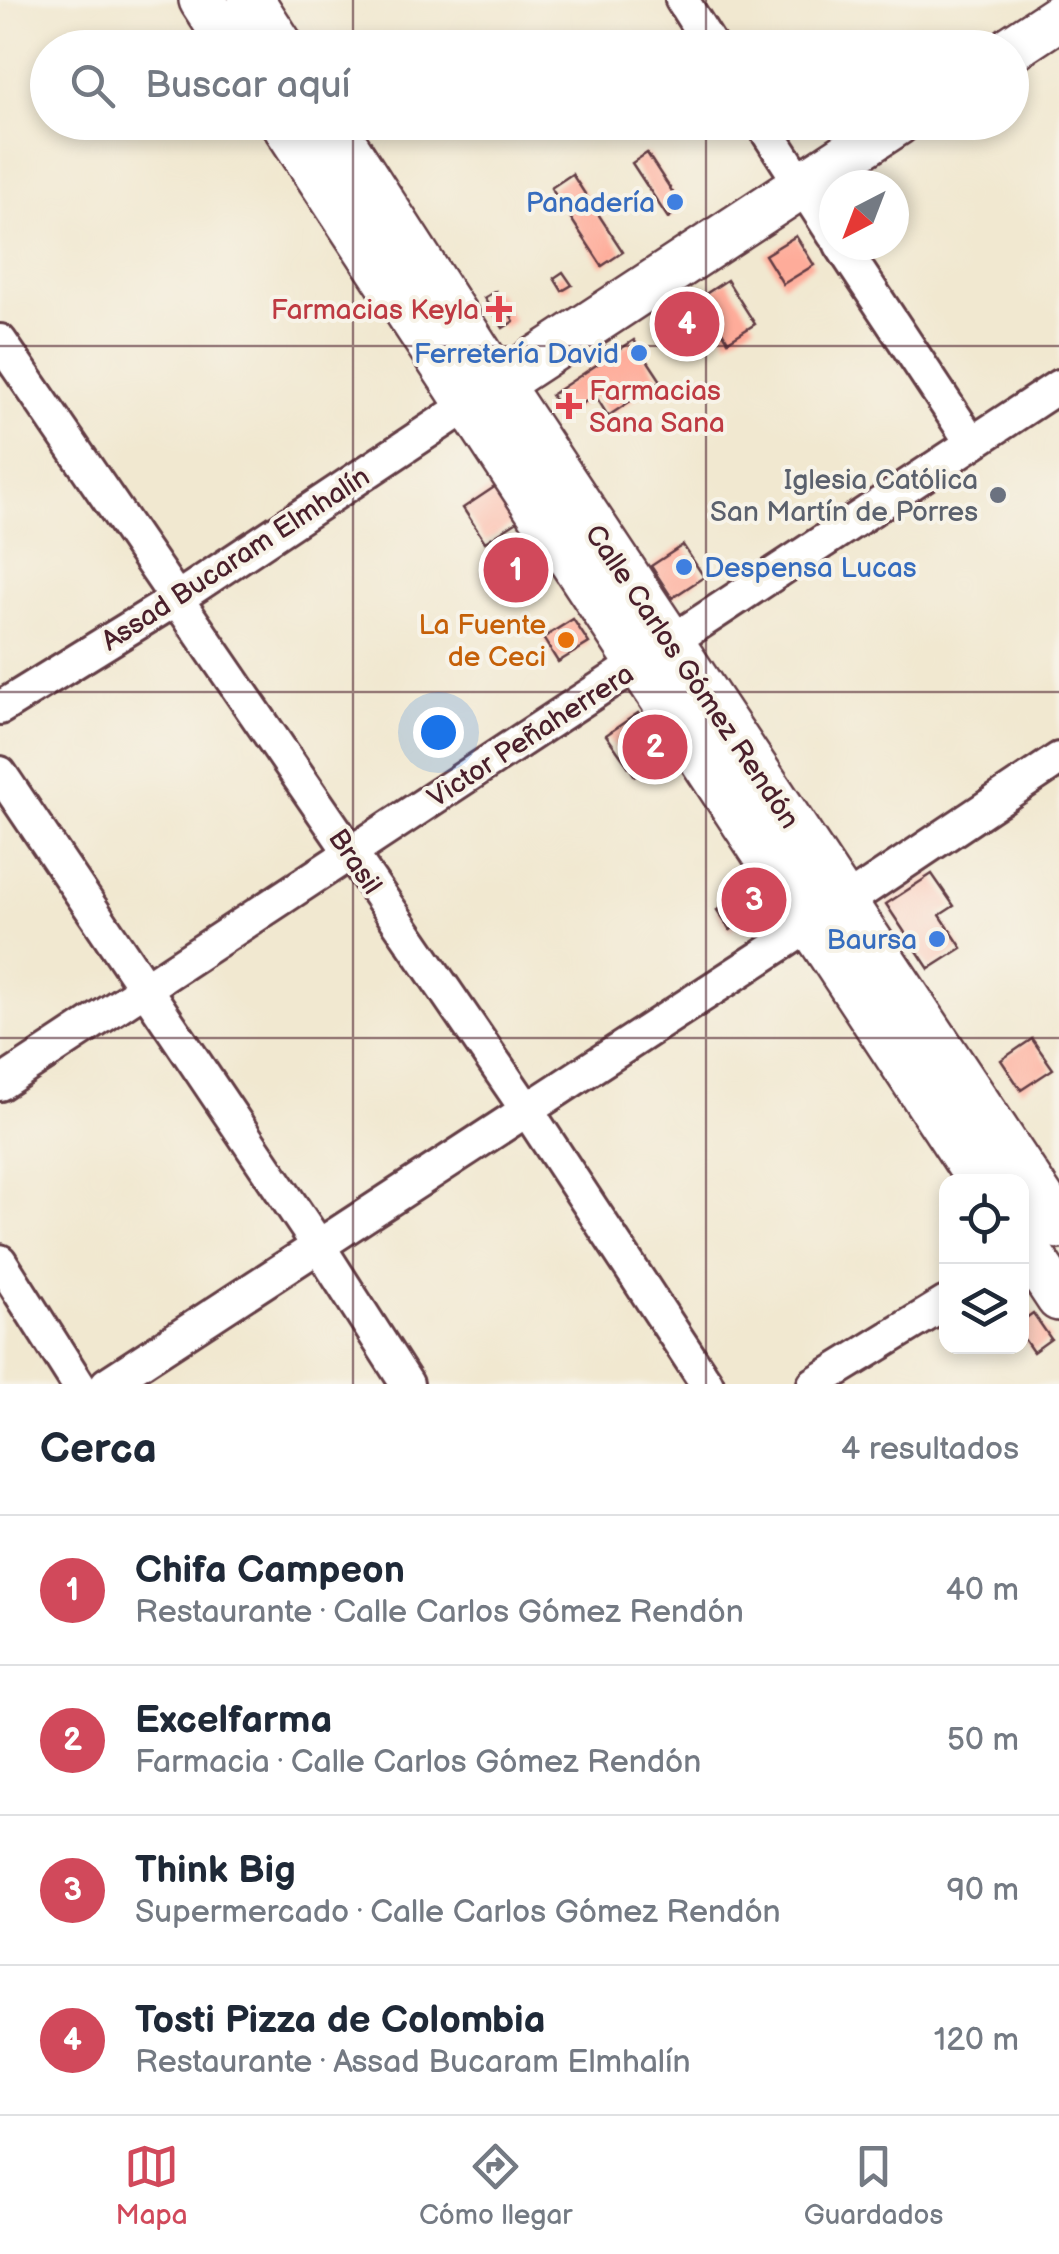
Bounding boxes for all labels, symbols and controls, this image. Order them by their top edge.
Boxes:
search box [30,30,1029,140]
icon: search [65,58,120,113]
text: Buscar aquí [145,63,351,108]
north arrow [819,170,909,260]
place label: Panadería [526,187,655,220]
marker: Panadería [664,191,686,213]
pin: 4 [654,286,720,362]
place label: Farmacias Keyla [271,294,479,327]
marker: Farmacias Keyla [488,298,510,320]
place label: Ferretería David [414,338,619,371]
marker: Ferretería David [628,342,650,364]
place label: Farmacias Sana Sana [589,375,725,440]
marker: Farmacias Sana Sana [558,395,580,417]
street label: Assad Bucaram Elmhalín [96,460,376,658]
place label: Iglesia Católica San Martín de Porres [710,464,978,529]
marker: Iglesia Católica San Martín de Porres [987,484,1009,506]
street label: Calle Carlos Gómez Rendón [578,519,806,835]
pin: 1 [484,532,548,608]
place label: Despensa Lucas [704,552,917,585]
marker: Despensa Lucas [673,556,695,578]
place label: La Fuente de Ceci [419,609,546,674]
marker: La Fuente de Ceci [555,629,577,651]
street label: Victor Peñaherrera [422,657,640,815]
your location [413,707,464,758]
pin: 2 [622,710,688,784]
street label: Brasil [321,823,388,901]
pin: 3 [722,862,786,938]
place label: Baursa [827,924,917,957]
marker: Baursa [926,928,948,950]
map controls [939,1174,1029,1354]
button: locate [939,1174,1029,1264]
button: layers [939,1264,1029,1354]
text: Cerca [40,1424,157,1475]
text: 4 resultados [841,1430,1019,1469]
text: Chifa Campeon [135,1548,405,1593]
text: 1 [66,1571,79,1610]
text: 40 m [946,1571,1019,1610]
text: Restaurante · Calle Carlos Gómez Rendón [135,1593,744,1632]
text: Excelfarma [135,1698,332,1743]
text: 2 [63,1721,82,1760]
text: 50 m [947,1721,1019,1760]
text: Farmacia · Calle Carlos Gómez Rendón [135,1743,701,1782]
text: Think Big [135,1848,296,1893]
text: 3 [63,1871,82,1910]
text: 90 m [947,1871,1019,1910]
text: Supermercado · Calle Carlos Gómez Rendón [135,1893,781,1932]
text: Tosti Pizza de Colombia [135,1998,545,2043]
text: 4 [63,2021,82,2060]
text: 120 m [934,2021,1019,2060]
text: Restaurante · Assad Bucaram Elmhalín [135,2043,691,2082]
tab: Mapa [116,2139,188,2232]
tab: Cómo llegar [419,2139,572,2232]
tab: Guardados [804,2139,943,2232]

